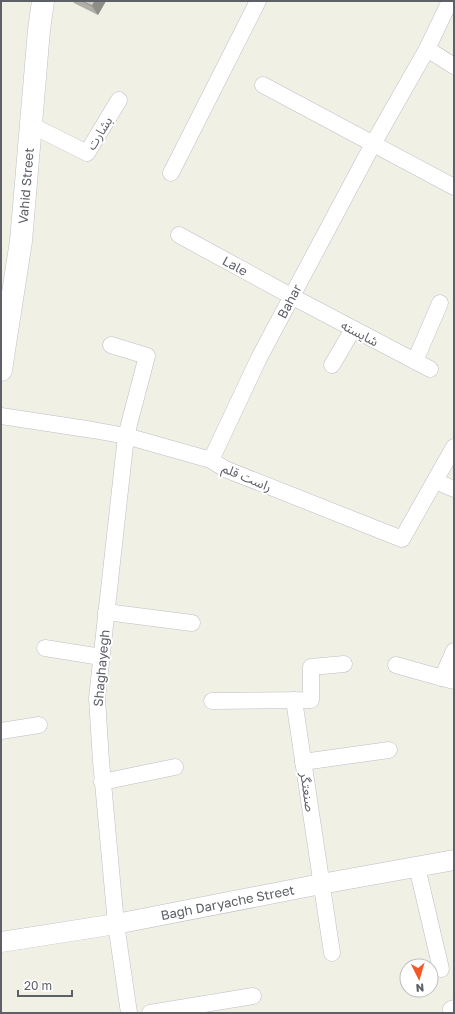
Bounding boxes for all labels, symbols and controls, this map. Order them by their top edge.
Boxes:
street label: بشارت [83,113,115,153]
street label: Vahid Street [14,147,37,225]
street label: Lale [220,252,251,279]
street label: Bahar [274,281,305,321]
street label: شایسته [339,317,381,350]
street label: راست قلم [219,459,274,497]
street label: Shaghayegh [90,629,112,707]
street label: صنعتگر [297,770,319,813]
street label: Bagh Daryache Street [159,881,296,923]
north arrow [399,958,439,998]
scale bar [18,972,72,998]
text: 20 m [24,978,52,993]
text: N [415,982,425,995]

